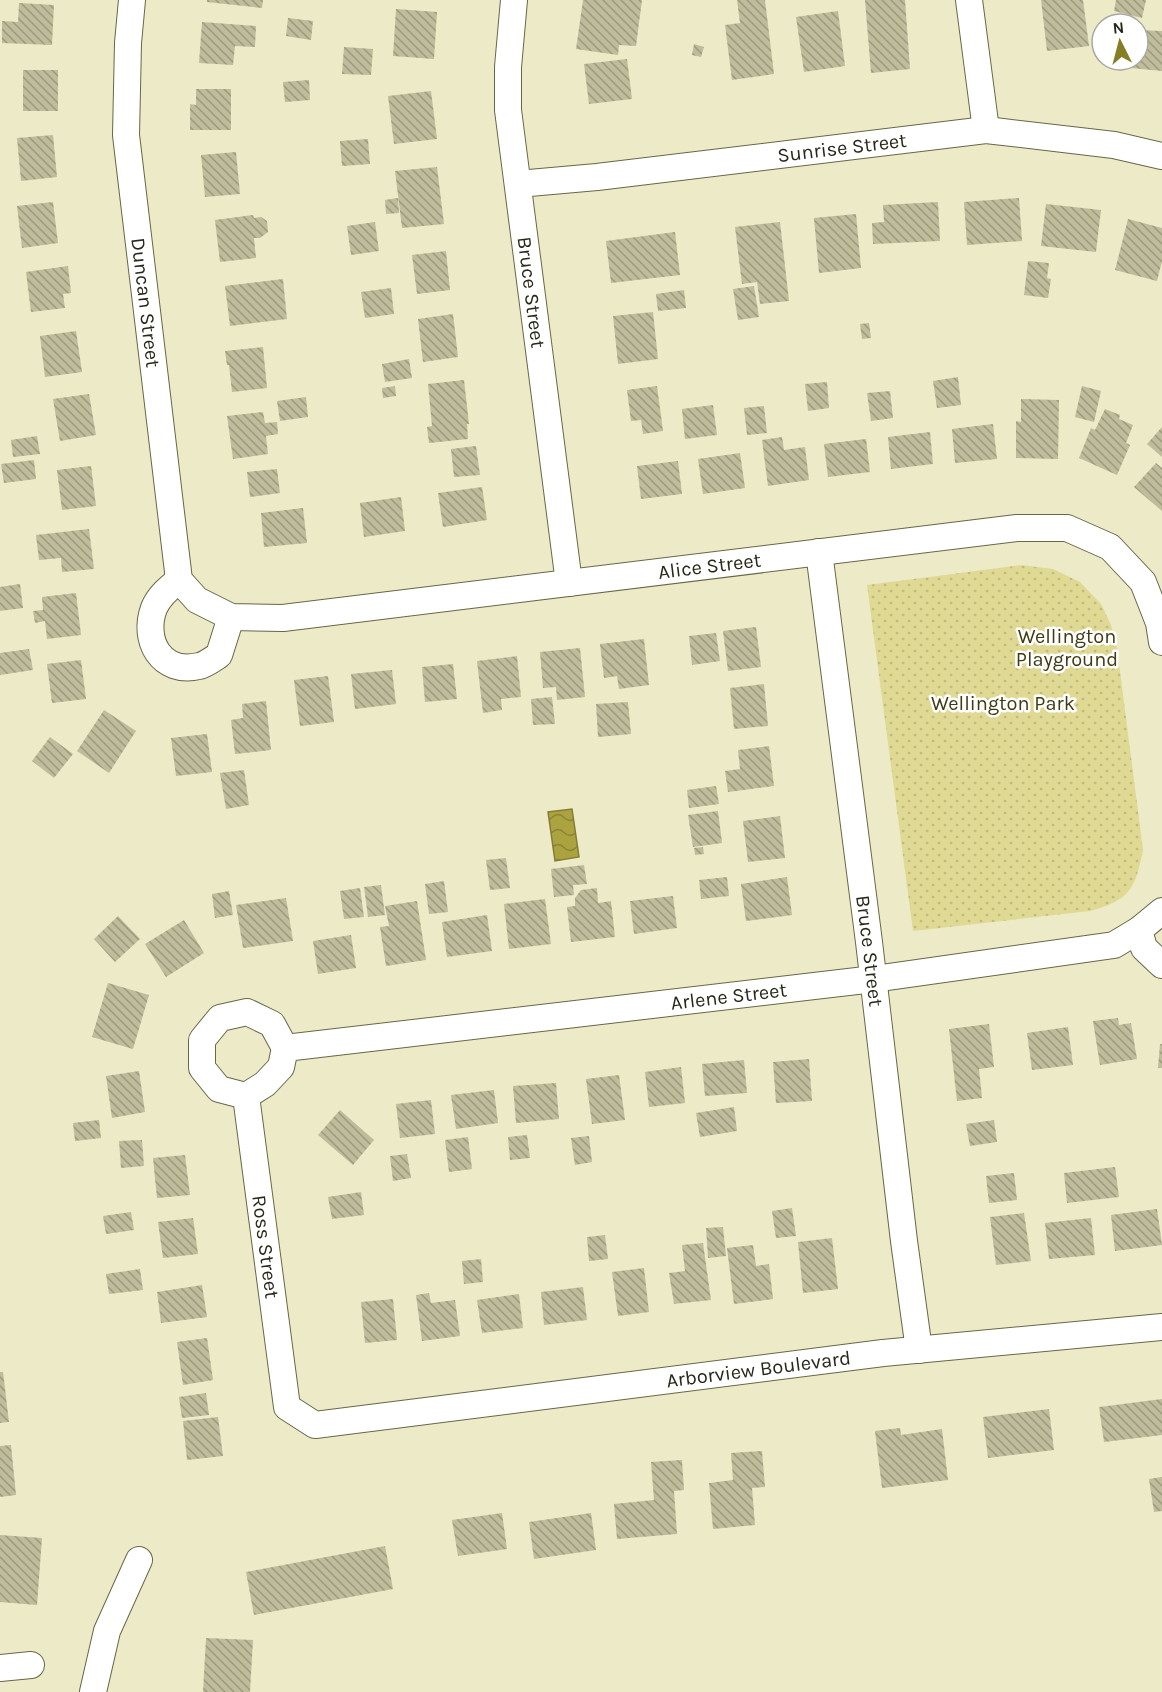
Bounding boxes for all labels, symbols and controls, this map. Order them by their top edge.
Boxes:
north arrow [1090,12,1150,72]
text: N [1112,18,1125,38]
street label: Sunrise Street [776,129,908,167]
street label: Bruce Street [512,235,550,350]
street label: Duncan Street [126,236,165,369]
street label: Alice Street [657,548,763,584]
park label: Wellington Playground [1016,625,1118,671]
park label: Wellington Park [931,692,1075,715]
street label: Bruce Street [851,894,888,1008]
street label: Arlene Street [670,978,789,1015]
street label: Ross Street [247,1194,284,1300]
street label: Arborview Boulevard [665,1346,852,1392]

